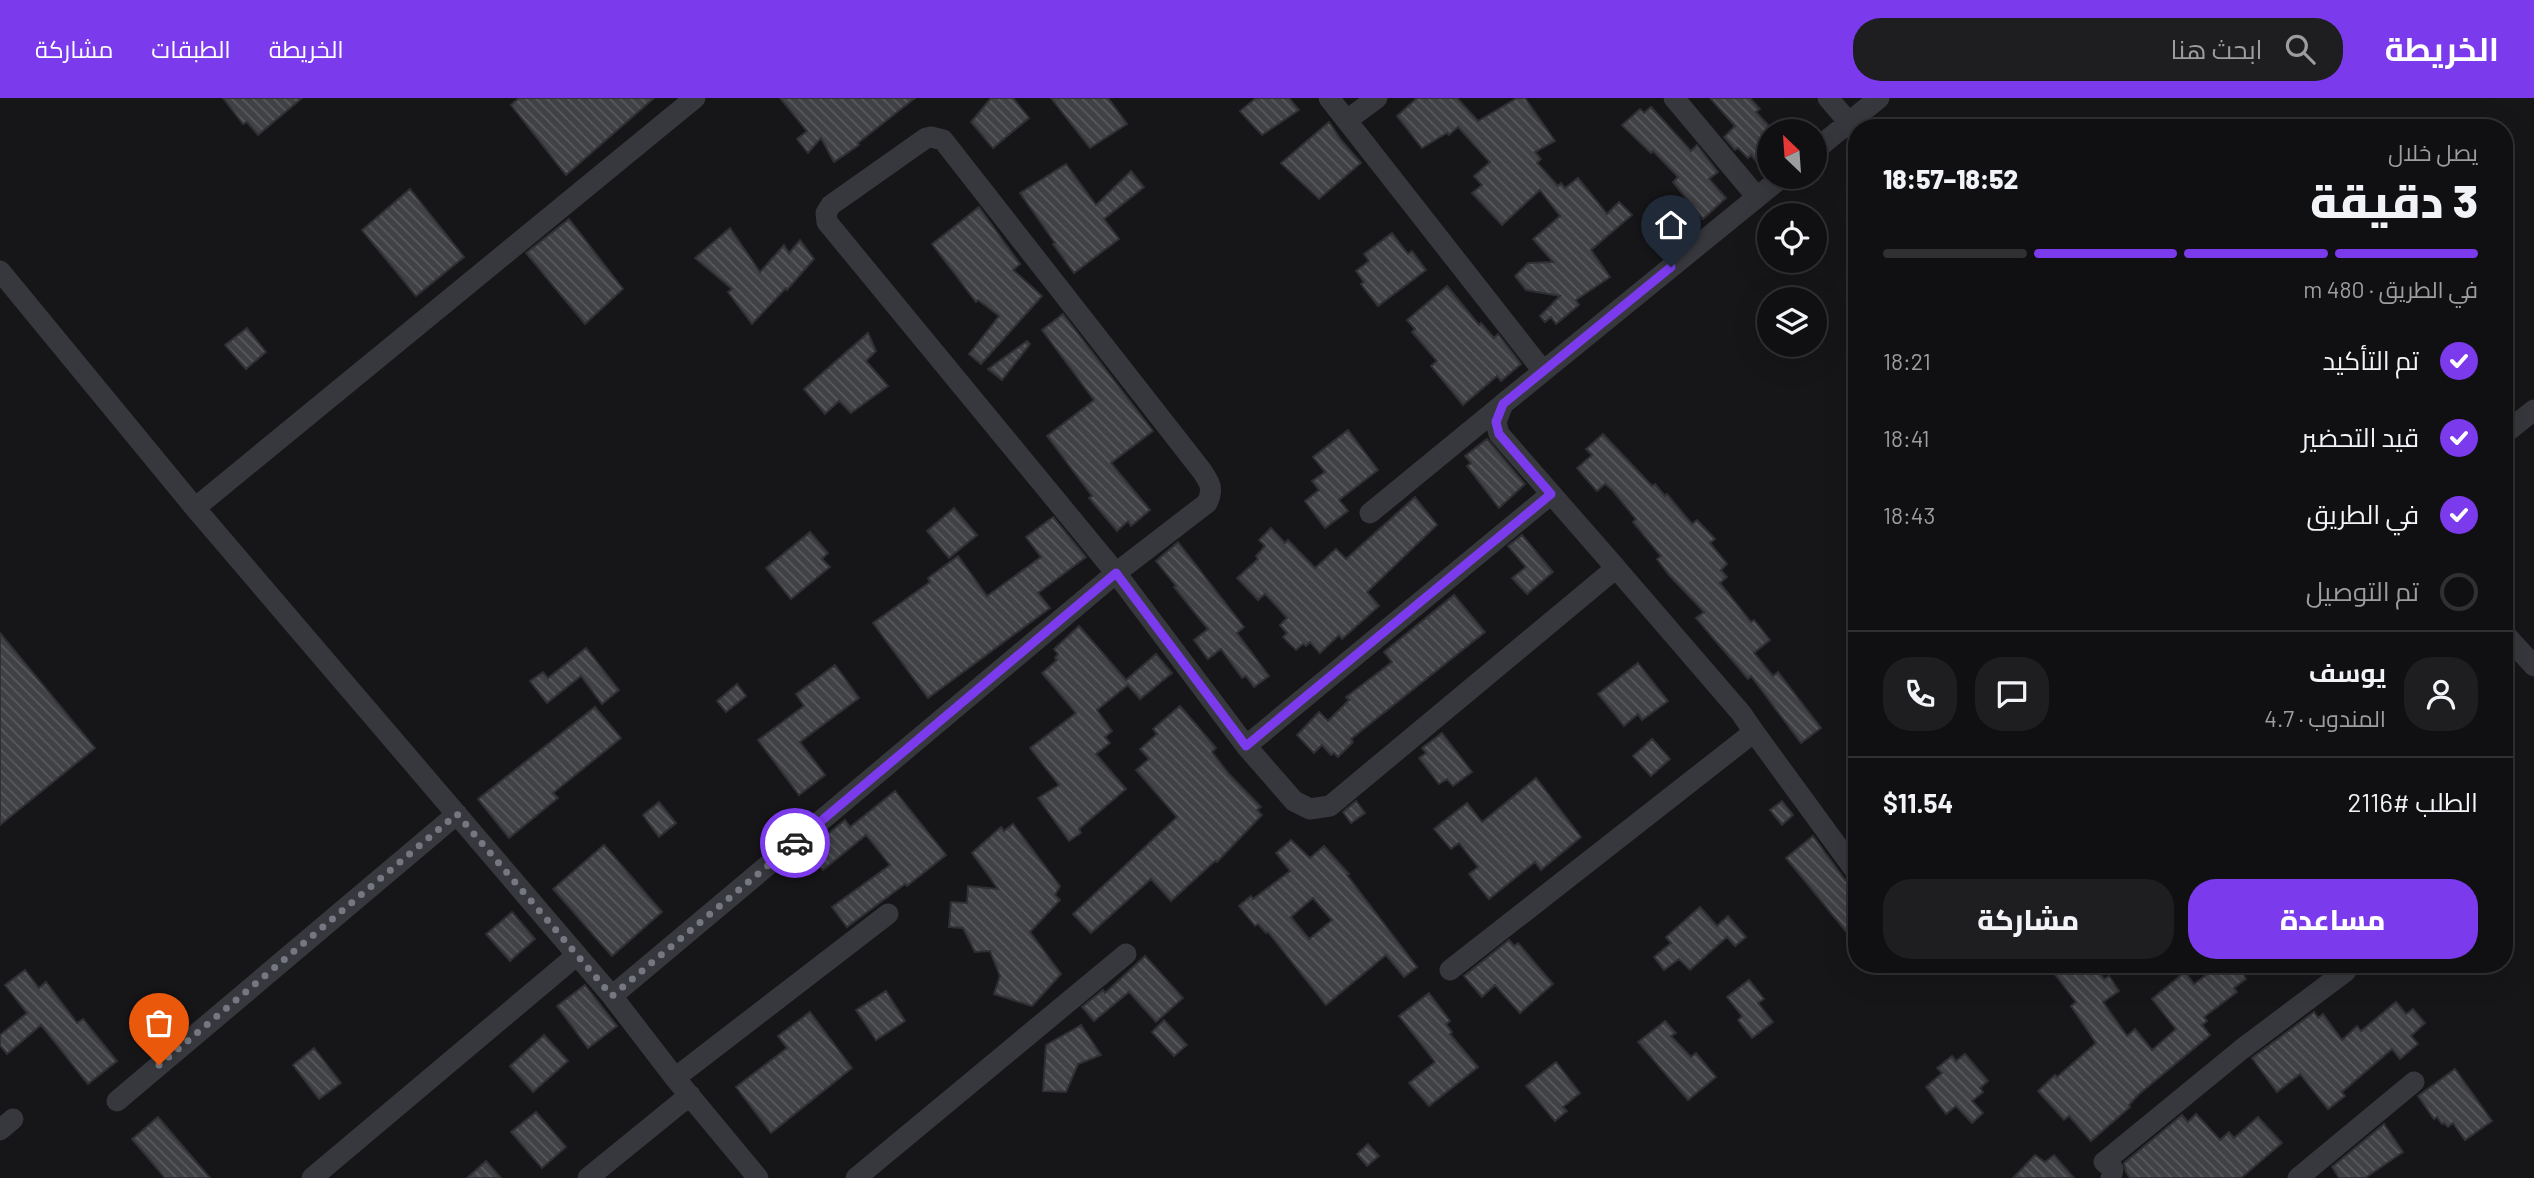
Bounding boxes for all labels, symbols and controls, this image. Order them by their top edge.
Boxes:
search box [1853,18,2343,81]
text: الخريطة [2385,28,2499,68]
icon: search [2281,30,2319,68]
text: ابحث هنا [2171,33,2263,64]
text: مشاركة [35,34,113,63]
text: الطبقات [151,34,231,63]
text: الخريطة [269,34,344,63]
north arrow [1757,119,1827,189]
map controls [1757,119,1827,357]
text: يصل خلال [2388,138,2478,166]
text: 18:52–18:57 [1883,163,2018,194]
text: 3 دقيقة [2310,172,2478,227]
pin [1641,195,1701,267]
button: locate [1757,203,1827,273]
icon: home [1652,206,1690,244]
text: في الطريق · 480 m [2303,275,2478,303]
button: layers [1757,287,1827,357]
icon: check [2440,342,2478,380]
text: تم التأكيد [2322,344,2419,375]
text: 18:21 [1883,347,1931,375]
icon: check [2440,419,2478,457]
text: قيد التحضير [2301,421,2419,452]
text: 18:41 [1883,424,1929,452]
icon: check [2440,496,2478,534]
text: في الطريق [2306,498,2419,529]
text: 18:43 [1883,501,1935,529]
text: تم التوصيل [2306,575,2419,606]
text: يوسف [2309,656,2386,687]
button: phone [1883,657,1957,731]
button: chat [1975,657,2049,731]
button: person [2404,657,2478,731]
text: المندوب · 4.7 [2264,704,2386,732]
text: الطلب #2116 [2348,786,2478,817]
text: $11.54 [1883,787,1953,818]
courier [760,808,830,878]
icon: car [776,824,814,862]
button: مشاركة [1883,879,2174,959]
button: مساعدة [2188,879,2478,959]
pin [129,993,189,1065]
icon: bag [140,1004,178,1042]

